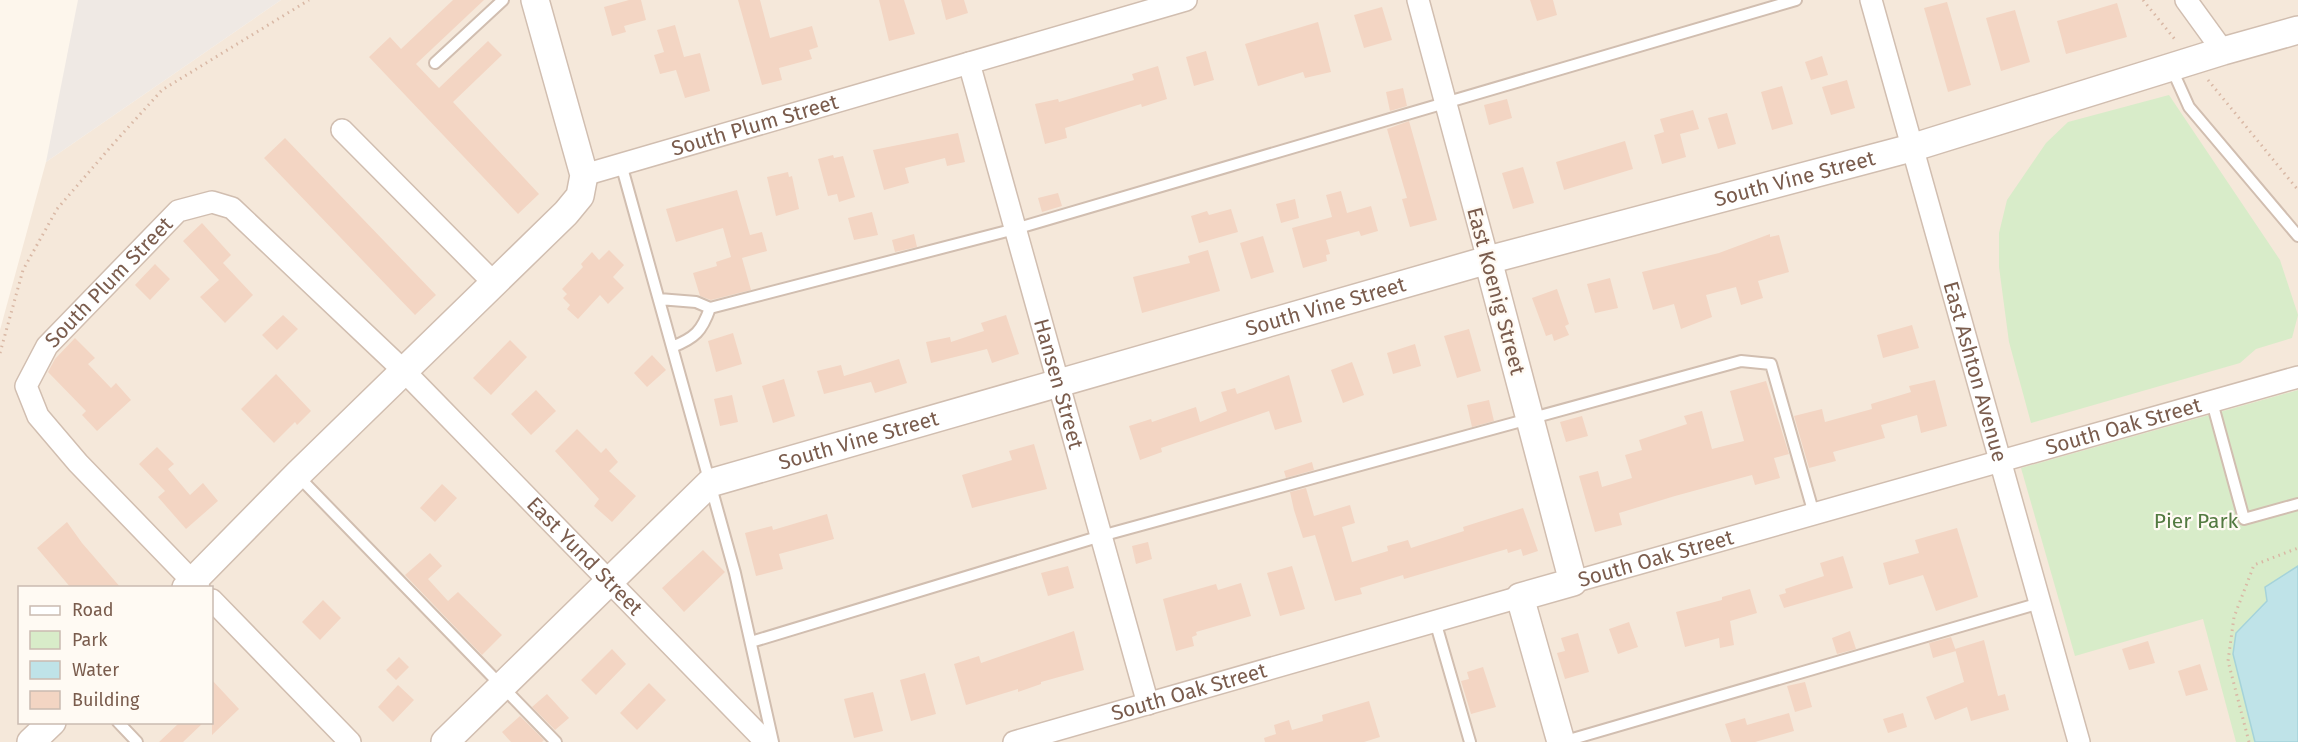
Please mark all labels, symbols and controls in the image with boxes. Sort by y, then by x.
street label: South Plum Street [669,89,842,162]
street label: South Vine Street [1711,145,1878,213]
street label: East Koenig Street [1461,204,1531,378]
street label: South Plum Street [39,211,179,353]
street label: South Vine Street [1243,271,1409,342]
street label: East Ashton Avenue [1937,278,2013,465]
street label: Hansen Street [1028,316,1089,452]
street label: South Oak Street [2043,392,2205,461]
street label: South Vine Street [775,405,942,476]
street label: East Yund Street [521,491,649,621]
park label: Pier Park [2154,508,2239,534]
street label: South Oak Street [1575,524,1737,593]
legend [18,586,213,724]
text: Road [72,599,114,621]
text: Park [72,629,108,651]
street label: South Oak Street [1108,657,1270,726]
text: Water [72,659,119,681]
text: Building [72,689,140,711]

